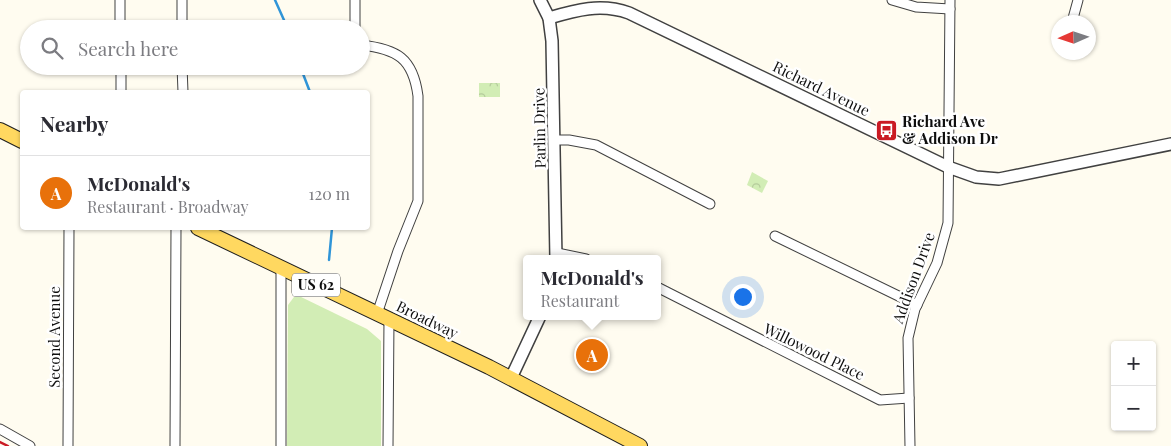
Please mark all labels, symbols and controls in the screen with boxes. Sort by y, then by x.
north arrow [1051,15,1096,60]
search box [20,20,370,75]
icon: search [38,34,66,62]
text: Search here [78,35,178,61]
street label: Richard Avenue [770,56,873,120]
street label: Parlin Drive [528,88,550,168]
text: Nearby [40,109,109,137]
place label: Richard Ave & Addison Dr [902,111,998,148]
bus stop icon: Richard Ave & Addison Dr [874,119,898,143]
text: McDonald's [87,170,190,196]
text: A [51,183,61,204]
text: 120 m [309,183,350,204]
text: Restaurant · Broadway [87,196,249,217]
street label: Addison Drive [887,229,939,327]
popup [523,255,661,320]
text: McDonald's [540,264,644,290]
road number: US 62 [292,274,340,296]
your location [730,284,756,310]
street label: Second Avenue [44,286,64,388]
text: Restaurant [540,290,619,311]
street label: Broadway [393,296,462,343]
street label: Willowood Place [760,318,868,384]
pin: A [576,336,608,374]
map controls [1111,341,1156,431]
button: + [1111,341,1156,386]
button: − [1111,386,1156,431]

